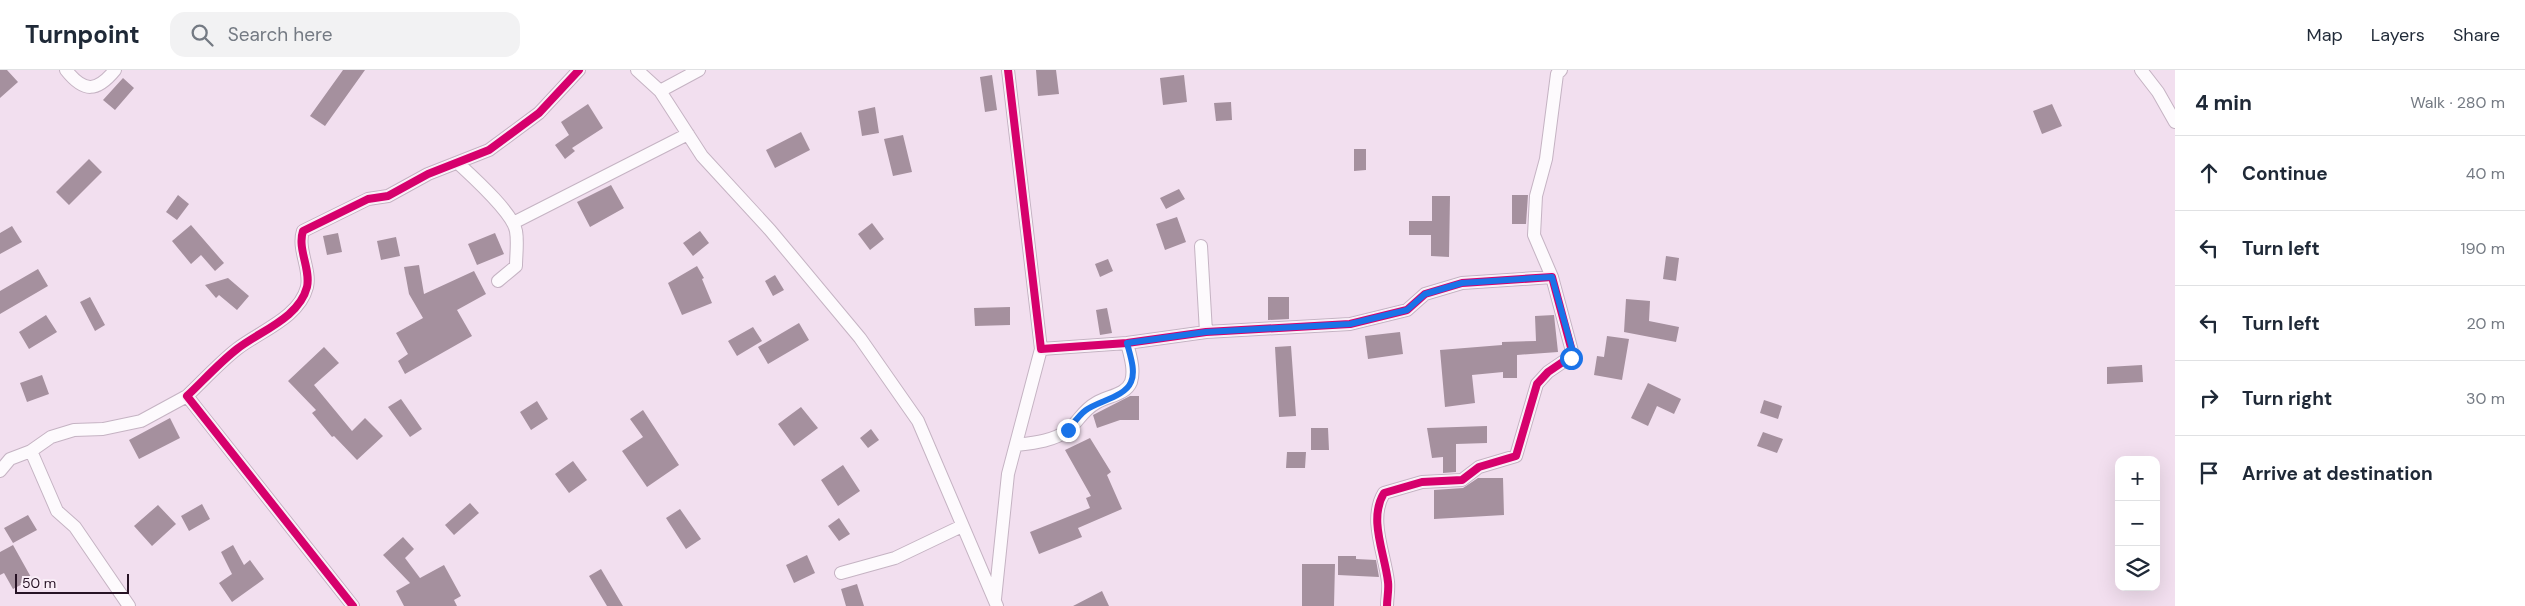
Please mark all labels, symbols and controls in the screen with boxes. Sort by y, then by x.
search box [170,12,520,57]
text: Turnpoint [25,19,140,50]
icon: search [188,21,216,49]
text: Search here [228,22,333,47]
text: Map [2307,23,2343,47]
text: Layers [2371,23,2425,47]
text: Share [2453,23,2500,47]
text: 4 min [2195,89,2252,117]
text: Walk · 280 m [2410,92,2505,113]
icon: ahead [2195,159,2223,187]
text: Continue [2242,161,2328,186]
text: 40 m [2466,163,2505,184]
icon: left [2195,234,2223,262]
text: Turn left [2242,236,2320,261]
text: 190 m [2461,238,2505,259]
icon: left [2195,309,2223,337]
text: Turn left [2242,311,2320,336]
text: 20 m [2466,313,2505,334]
route start [1560,347,1583,370]
icon: right [2195,384,2223,412]
text: Turn right [2242,386,2332,411]
text: 30 m [2466,388,2505,409]
route end [1057,419,1080,442]
map controls [2115,456,2160,591]
button: + [2115,456,2160,501]
icon: arrive [2195,459,2223,487]
text: Arrive at destination [2242,461,2433,486]
button: − [2115,501,2160,546]
button: layers [2115,546,2160,591]
scale bar [15,571,129,594]
text: 50 m [22,574,56,592]

